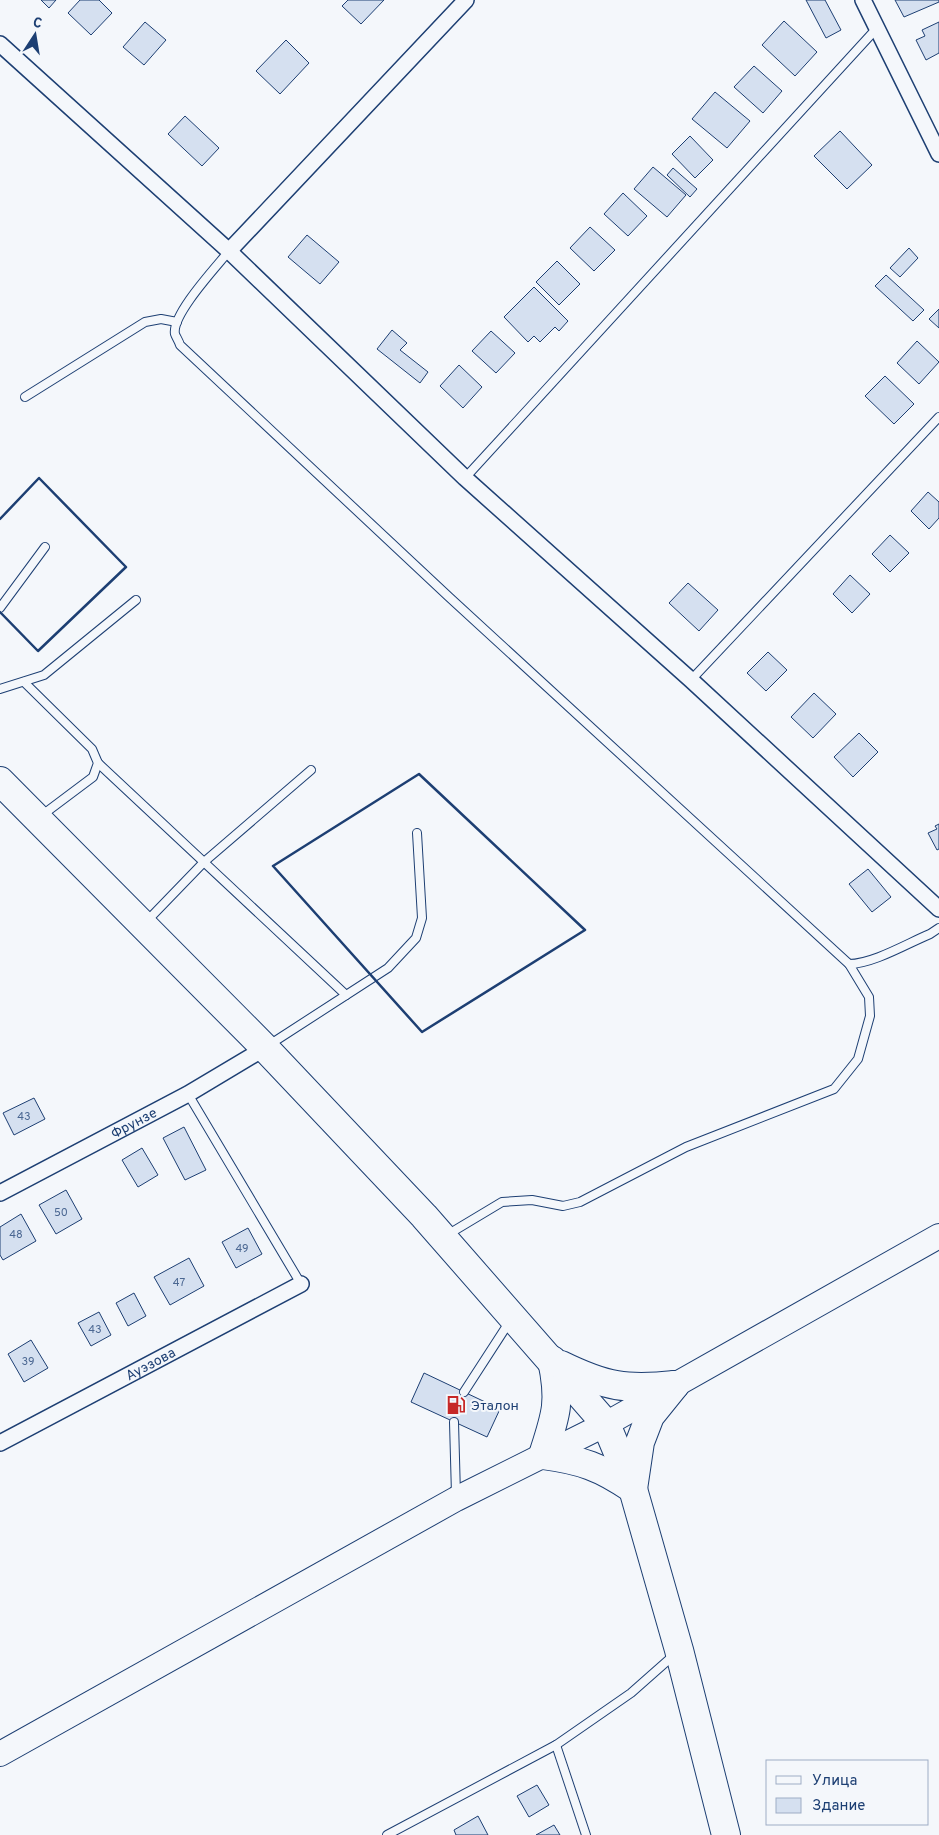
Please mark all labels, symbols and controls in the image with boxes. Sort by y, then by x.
north arrow [10,10,60,60]
text: С [31,15,44,33]
street label: Фрунзе [108,1105,160,1143]
house number: 43 [17,1110,31,1124]
house number: 50 [54,1206,68,1220]
house number: 48 [9,1228,23,1242]
house number: 49 [235,1242,249,1256]
house number: 47 [173,1276,185,1290]
house number: 43 [88,1323,102,1337]
street label: Ауэзова [123,1345,179,1385]
house number: 39 [22,1355,34,1369]
fuel station icon: Эталон [445,1394,467,1416]
place label: Эталон [471,1398,519,1415]
legend [766,1760,929,1825]
text: Улица [812,1772,857,1791]
text: Здание [812,1797,865,1816]

